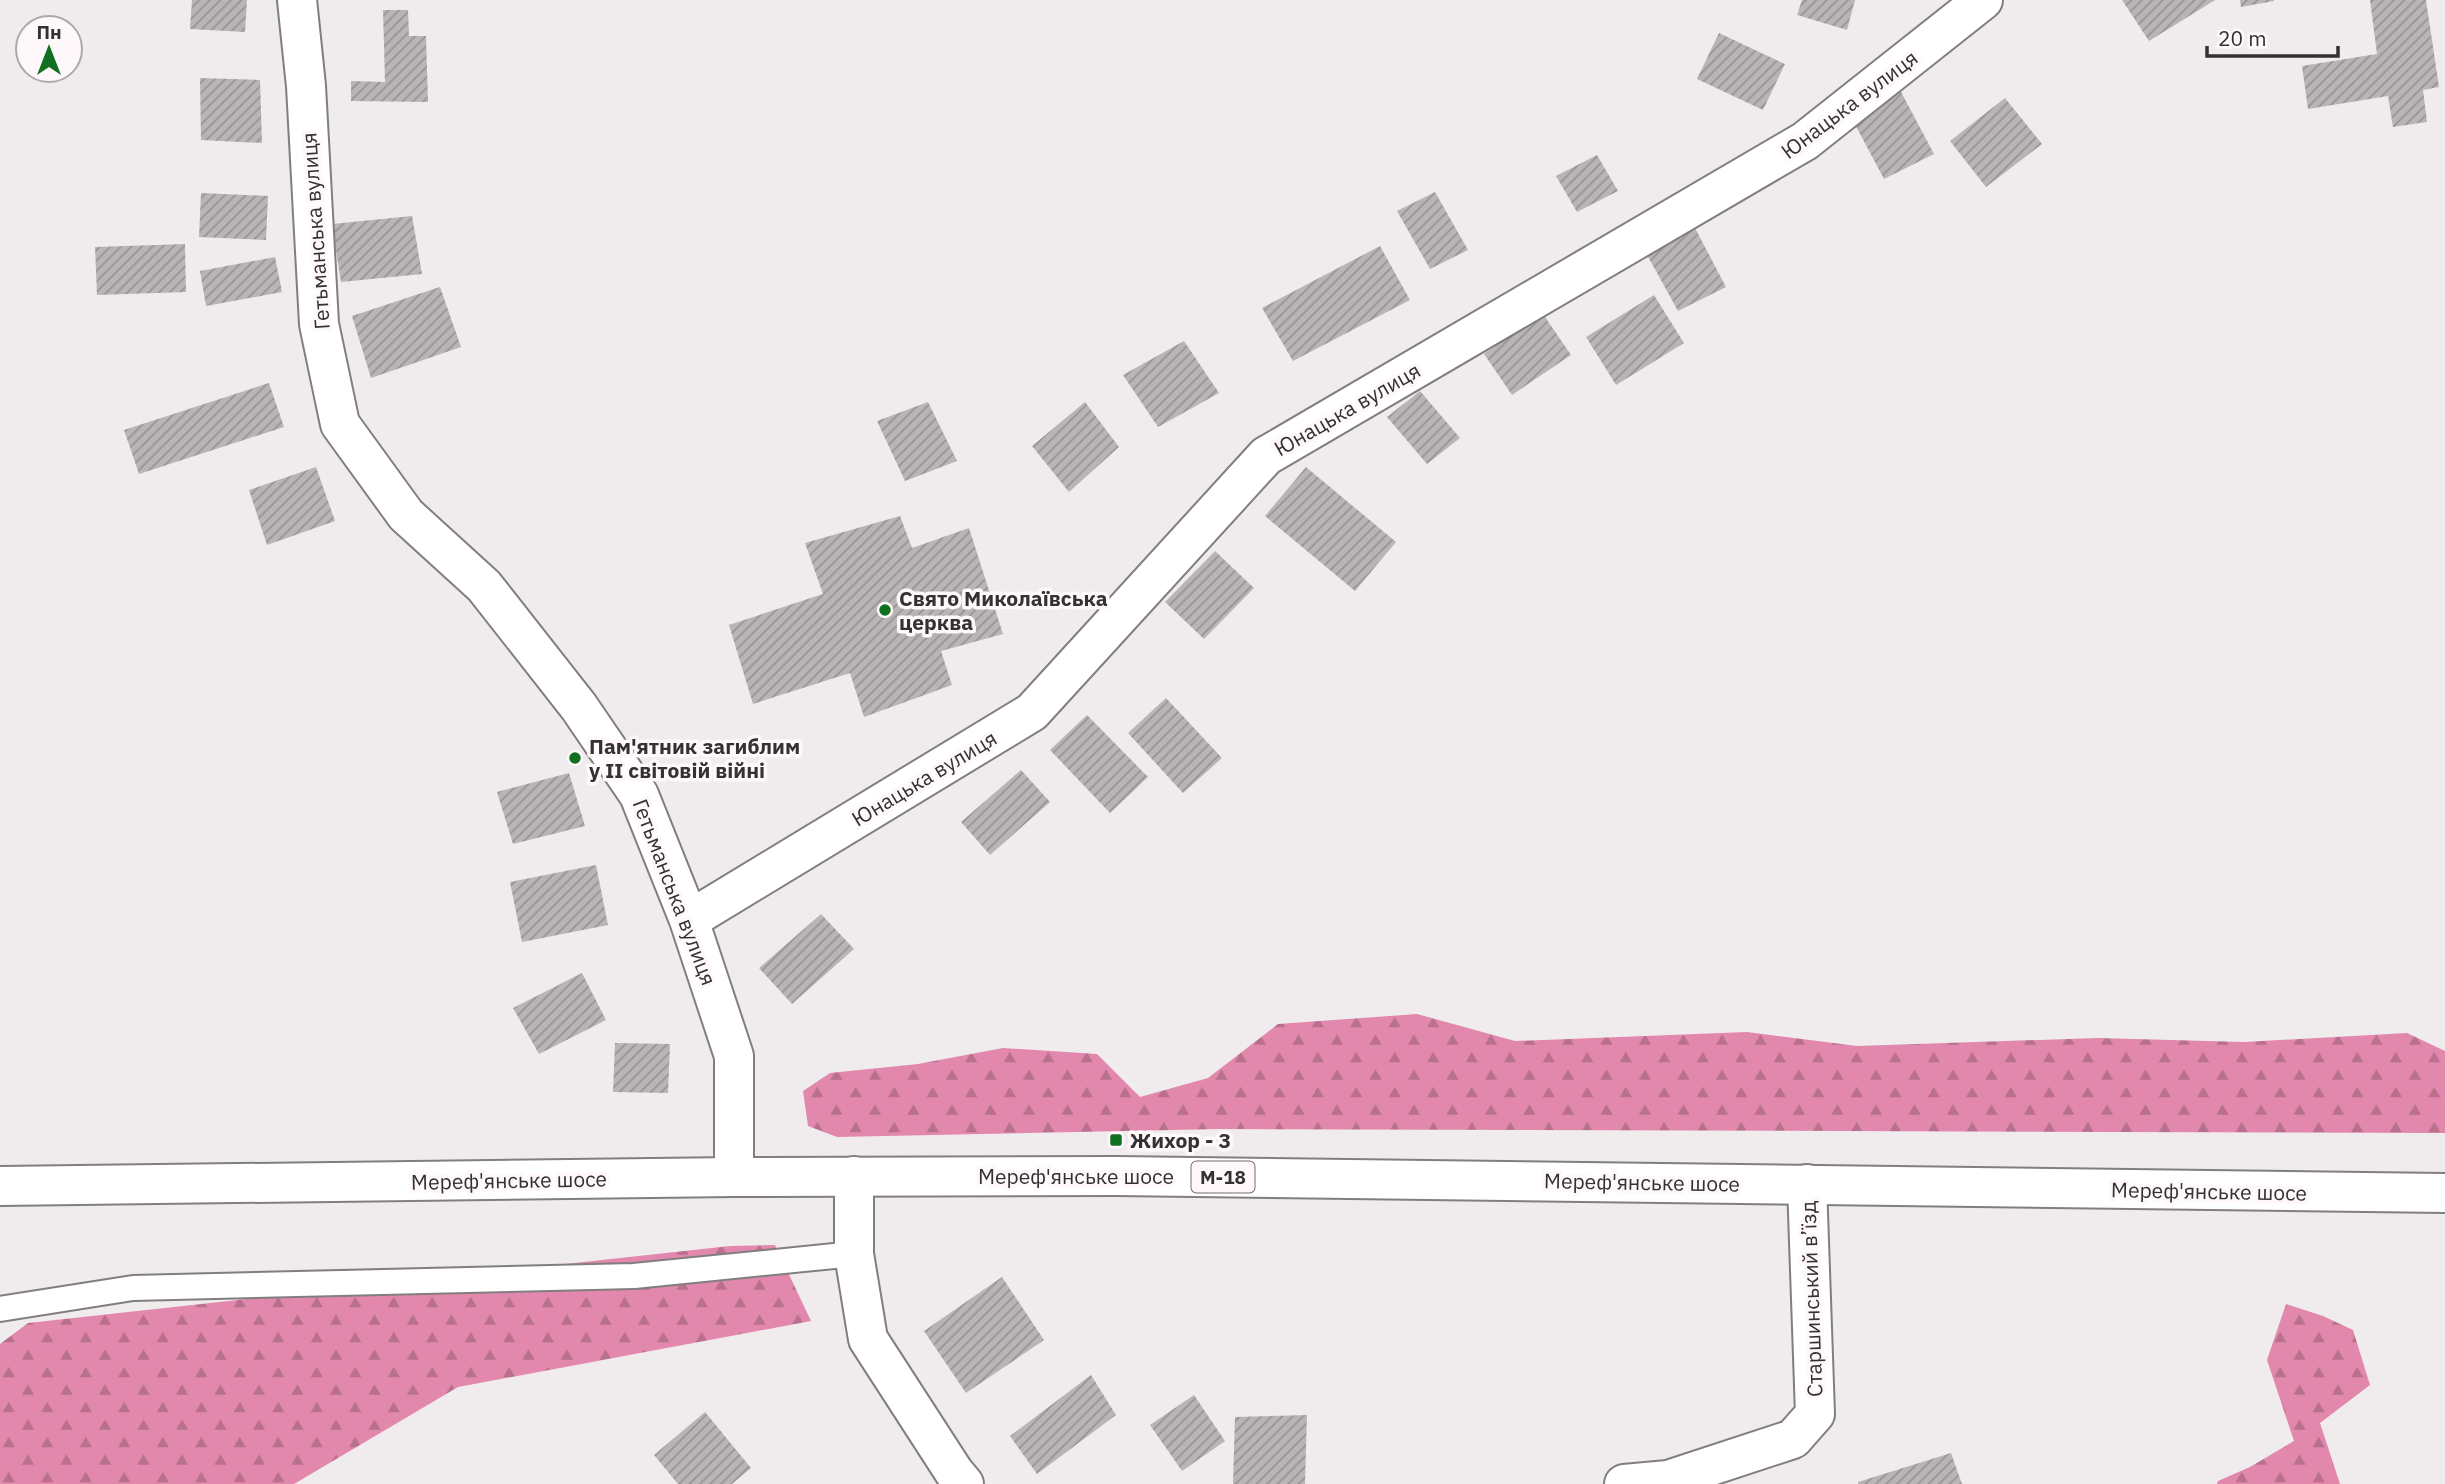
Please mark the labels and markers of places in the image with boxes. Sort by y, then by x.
place label: Свято Миколаївська церква [899,584,1108,636]
marker: Свято Миколаївська церква [877,602,893,618]
place label: Пам'ятник загиблим у II світовій війні [589,732,800,784]
marker: Пам'ятник загиблим у II світовій війні [567,750,583,766]
place label: Жихор - 3 [1130,1126,1231,1154]
marker: Жихор - 3 [1108,1132,1124,1148]

